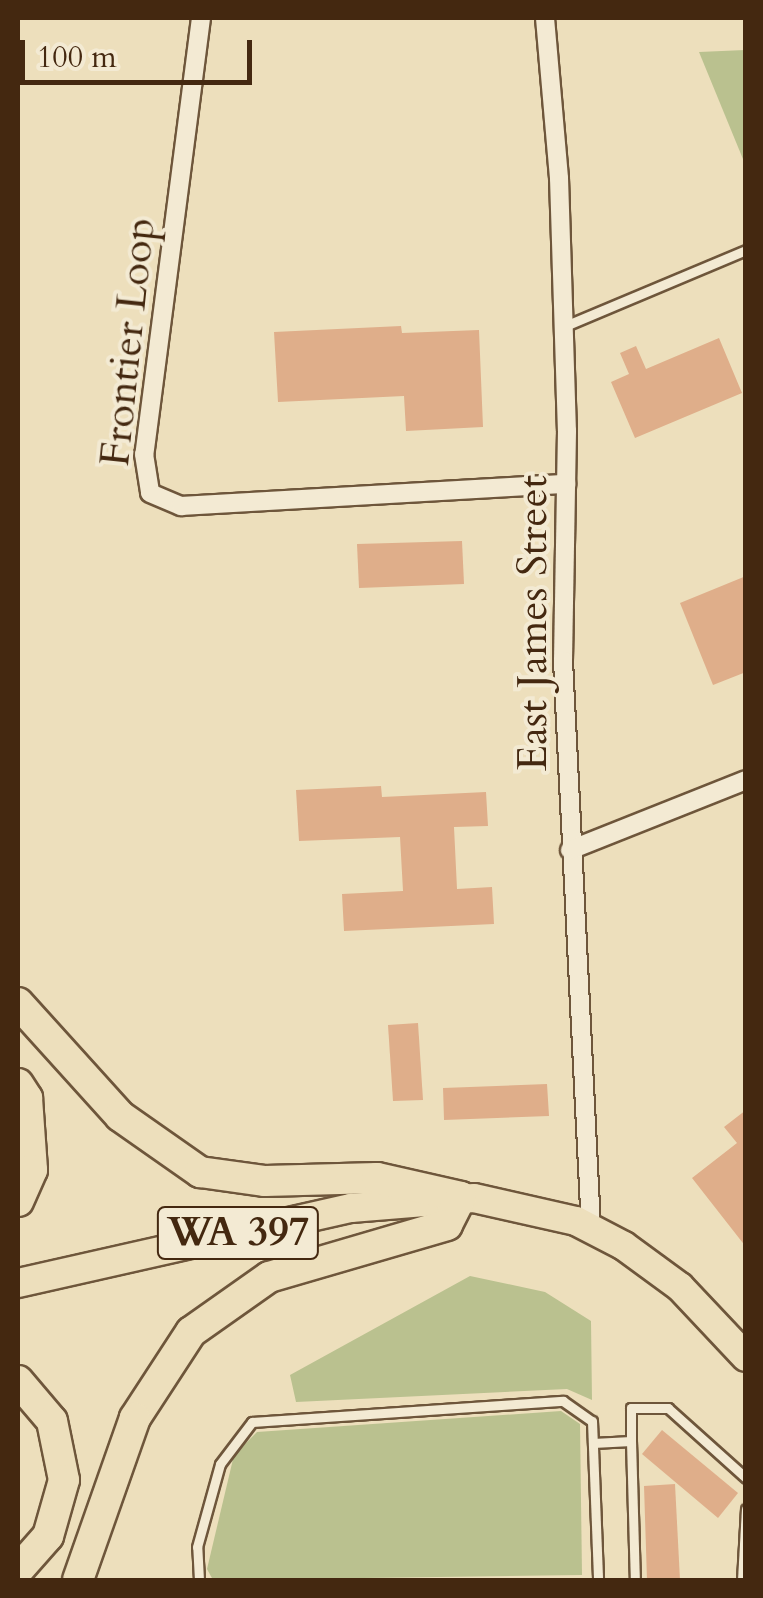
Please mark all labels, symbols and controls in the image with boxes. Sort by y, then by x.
scale bar [25,20,258,82]
text: 100 m [37,37,117,78]
street label: Frontier Loop [90,215,166,469]
street label: East James Street [508,475,558,771]
road number: WA 397 [156,1198,320,1268]

